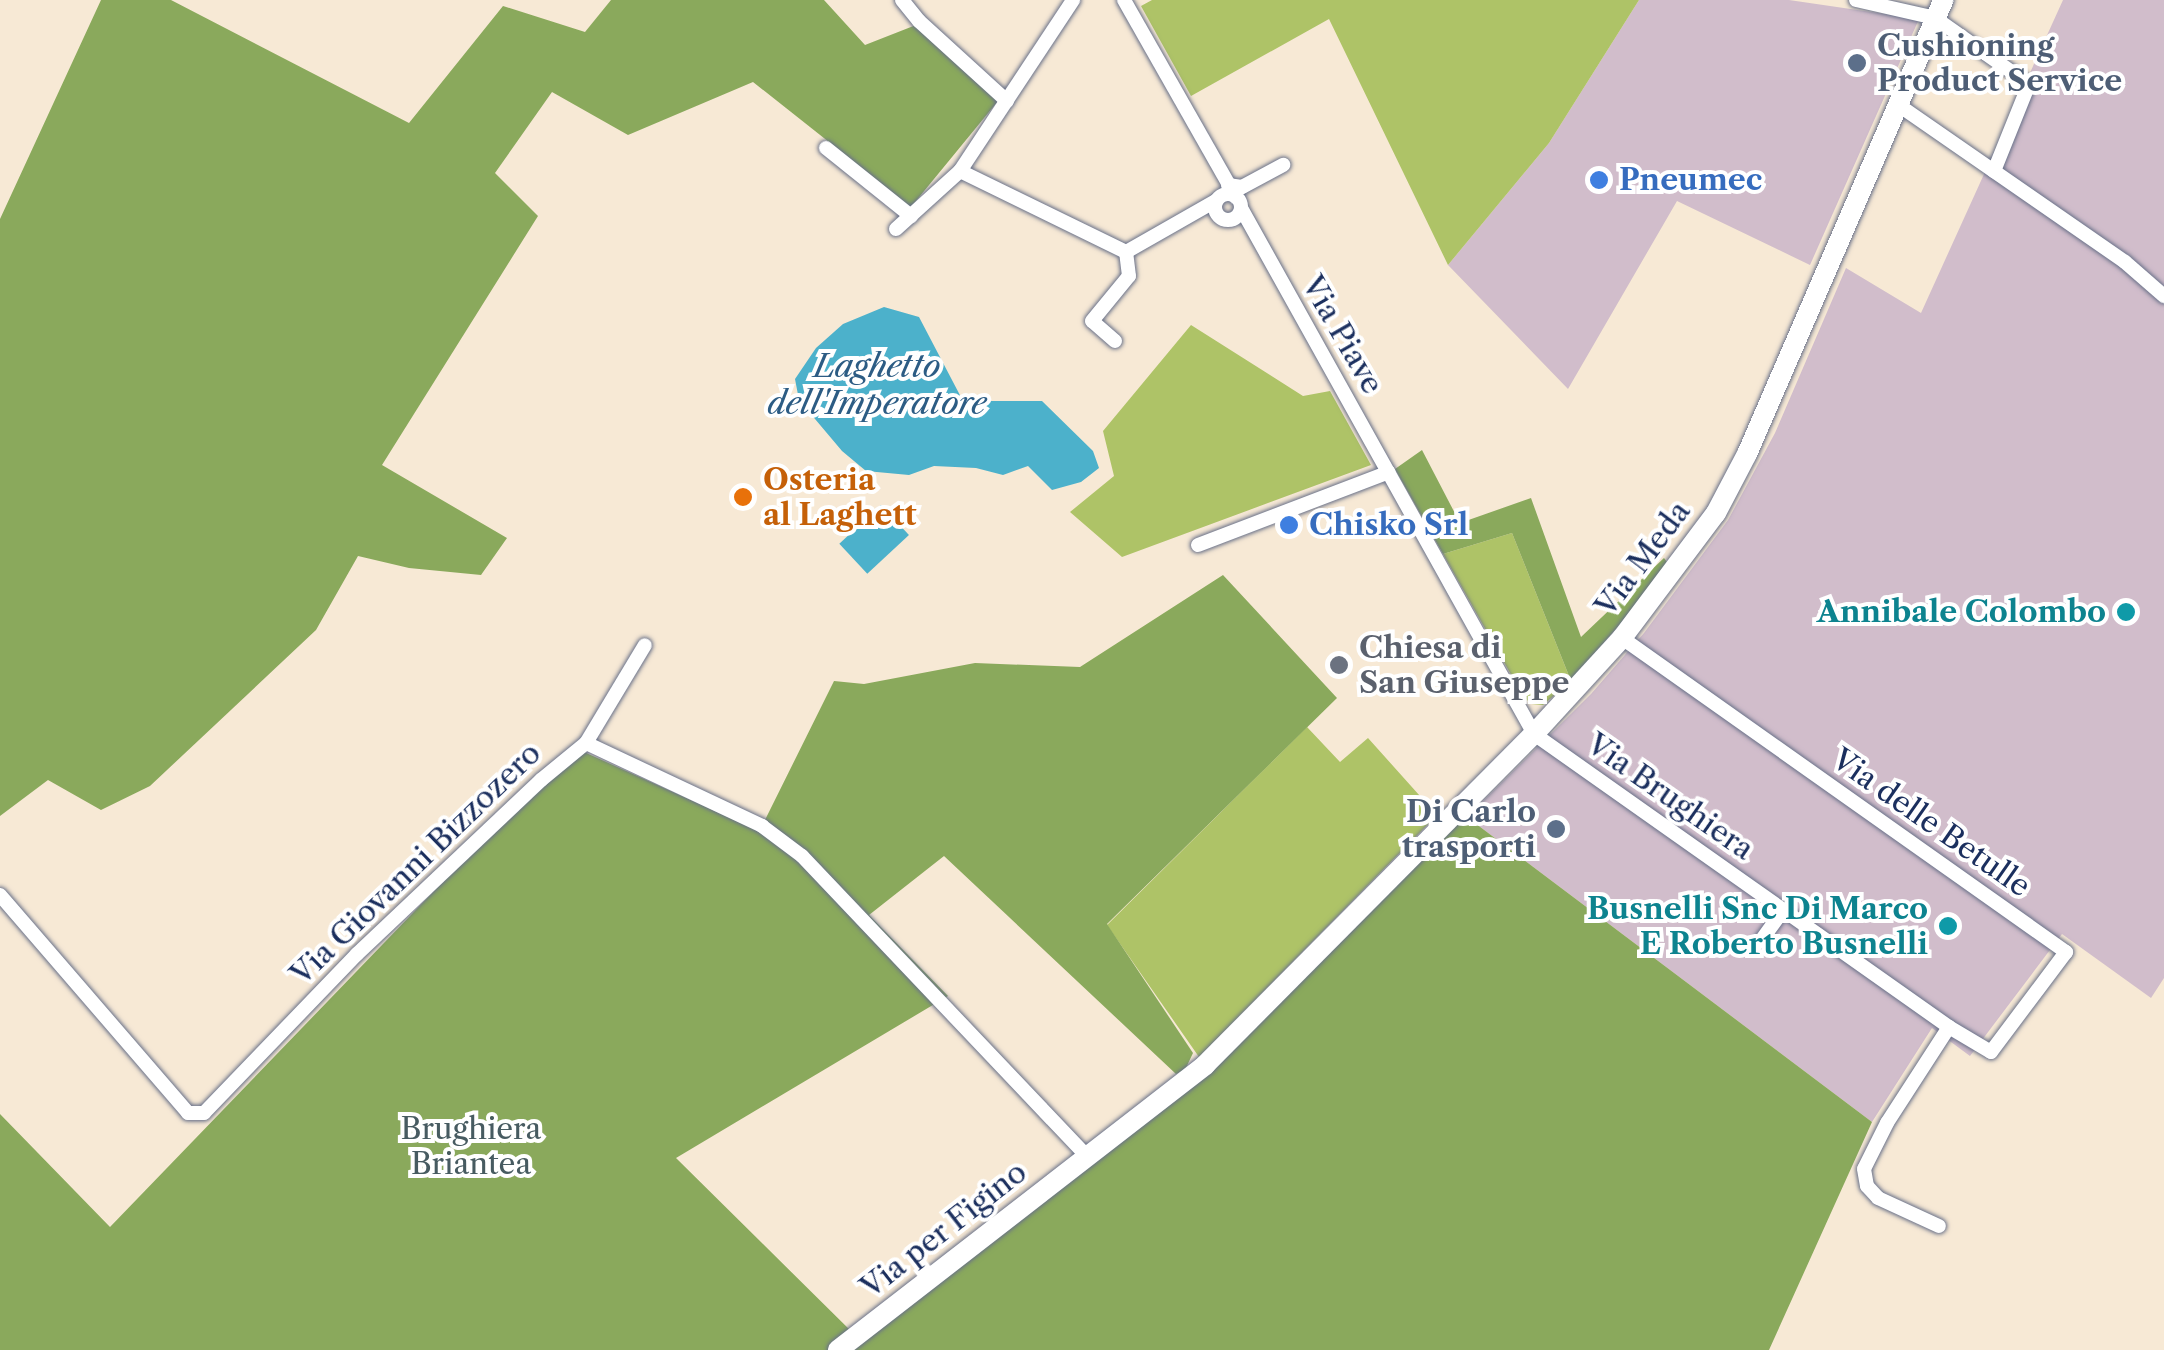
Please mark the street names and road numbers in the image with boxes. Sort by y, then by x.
street label: Via Piave [1294,269,1390,401]
street label: Via Meda [1588,494,1698,624]
street label: Via Brughiera [1580,726,1760,868]
street label: Via Giovanni Bizzozero [284,735,548,993]
street label: Via delle Betulle [1825,741,2037,905]
street label: Via per Figino [854,1154,1034,1306]

